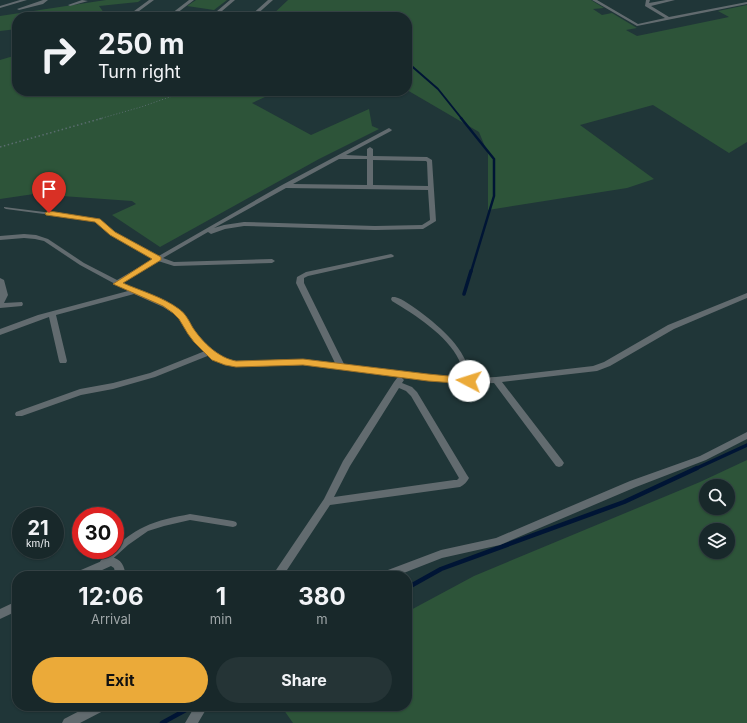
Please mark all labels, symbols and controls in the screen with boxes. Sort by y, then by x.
text: 250 m [98,27,185,61]
icon: right [32,28,84,80]
text: Turn right [98,61,181,82]
pin [32,172,66,213]
icon: arrive [38,178,60,200]
position arrow [448,360,490,402]
map controls [699,479,735,559]
button: search [699,479,735,515]
speed limit sign: 30 [72,507,124,559]
text: 21 [27,516,49,540]
button: layers [699,523,735,559]
text: km/h [26,537,50,549]
text: 12:06 [78,582,144,611]
text: 1 [216,582,226,611]
text: 380 [298,582,346,611]
text: Arrival [91,611,131,627]
text: min [210,611,232,627]
text: m [316,611,328,627]
button: Exit [32,657,208,703]
button: Share [216,657,392,703]

